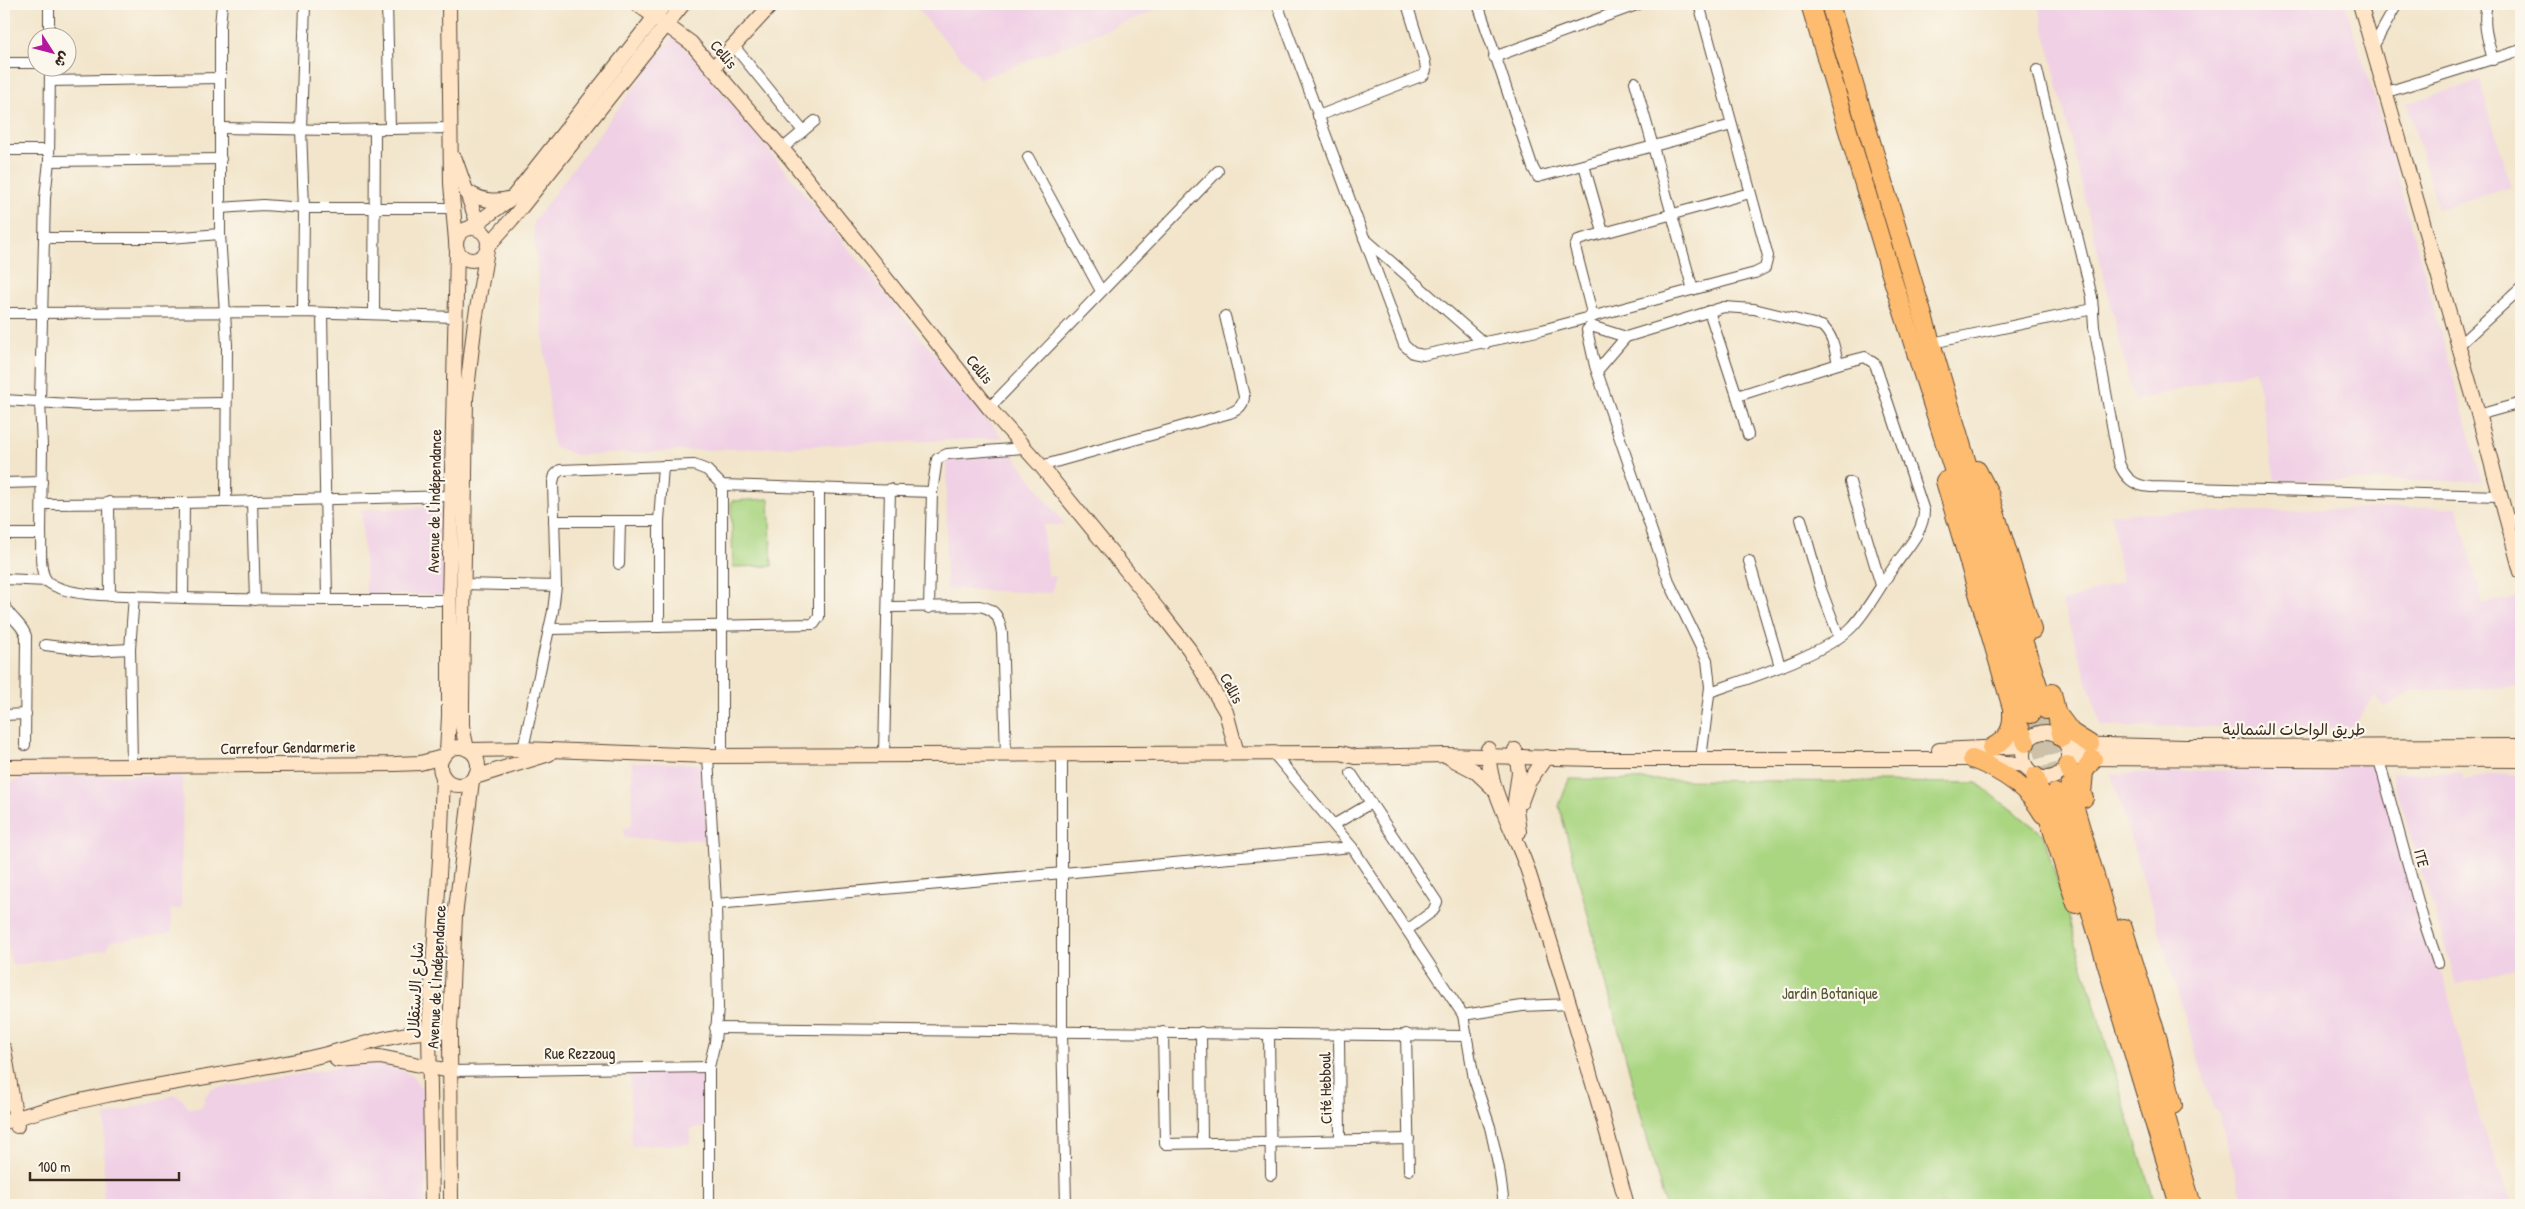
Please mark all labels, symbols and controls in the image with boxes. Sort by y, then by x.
north arrow [28,28,78,78]
street label: Cellis [705,35,743,73]
text: ش [51,48,75,72]
street label: Cellis [961,350,999,388]
street label: Avenue de l'Indépendance [422,428,446,573]
street label: Cellis [1215,669,1249,707]
street label: طريق الواحات الشمالية [2222,718,2366,740]
street label: Carrefour Gendarmerie [220,735,357,759]
street label: ITE [2409,846,2435,870]
street label: Avenue de l'Indépendance [421,904,451,1049]
street label: شارع الاستقلال [401,941,430,1039]
park label: Jardin Botanique [1782,982,1879,1004]
street label: Rue Rezzoug [544,1042,616,1064]
street label: Cité Hebboul [1313,1051,1337,1124]
scale bar [30,1149,179,1181]
text: 100 m [38,1156,71,1177]

